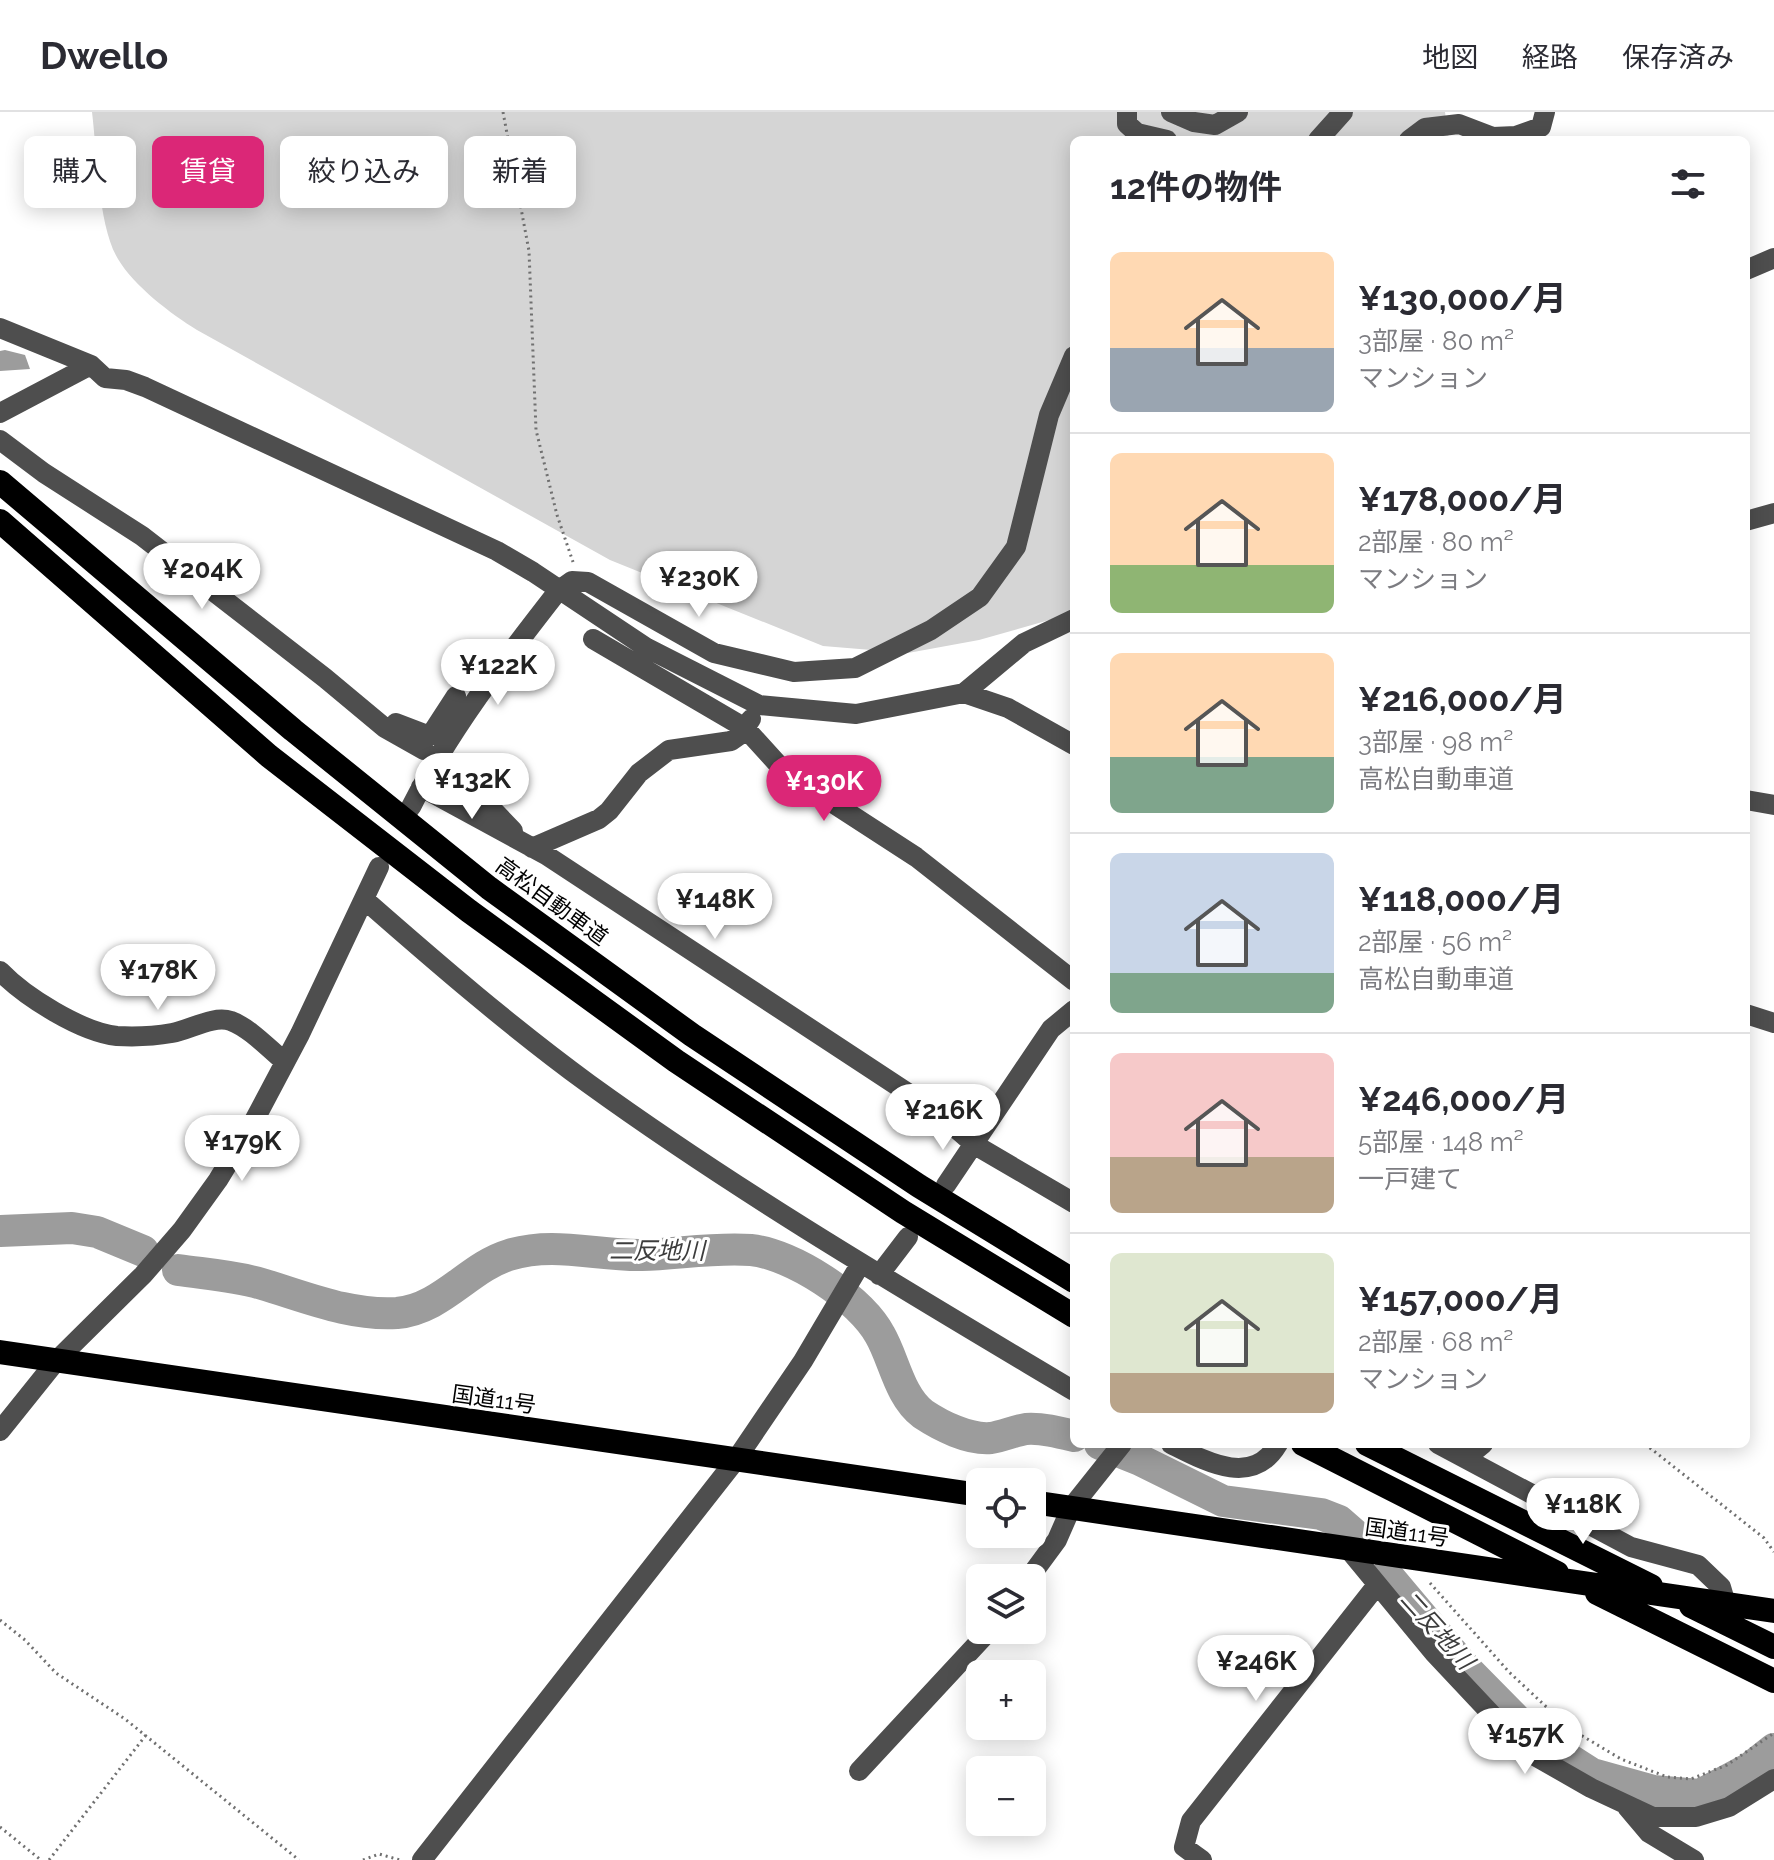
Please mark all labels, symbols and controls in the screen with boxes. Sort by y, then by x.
text: Dwello [40,33,168,78]
text: 地図 [1422,41,1478,74]
text: 経路 [1522,41,1578,74]
text: 保存済み [1622,41,1734,74]
chip: 購入 [24,136,136,208]
chip: 賃貸 [152,136,264,208]
chip: 絞り込み [280,136,448,208]
chip: 新着 [464,136,576,208]
icon: filters [1666,162,1710,206]
text: 12件の物件 [1110,167,1282,207]
text: ¥130,000/月 [1358,278,1567,318]
icon: home [1174,284,1270,380]
text: 3部屋 · 80 m² [1358,326,1514,356]
text: マンション [1358,363,1488,393]
text: ¥178,000/月 [1358,479,1567,519]
icon: home [1174,485,1270,581]
text: 2部屋 · 80 m² [1358,527,1514,557]
pin: ¥204K [146,543,258,611]
pin: ¥230K [643,551,755,619]
text: ¥204K [161,554,243,584]
text: ¥230K [658,562,740,592]
text: マンション [1358,564,1488,594]
pin: ¥122K [442,639,554,707]
text: ¥122K [459,650,537,680]
text: ¥216,000/月 [1358,679,1567,719]
icon: home [1174,685,1270,781]
text: 3部屋 · 98 m² [1358,727,1513,757]
pin: ¥132K [416,753,528,821]
pin: ¥130K [768,755,880,823]
text: ¥132K [433,764,511,794]
text: 高松自動車道 [1358,764,1514,794]
text: ¥130K [784,766,864,796]
street label: 高松自動車道 [491,852,613,950]
pin: ¥148K [659,873,771,941]
text: ¥118,000/月 [1358,879,1564,919]
text: ¥148K [675,884,755,914]
icon: home [1174,885,1270,981]
text: 2部屋 · 56 m² [1358,927,1512,957]
pin: ¥178K [102,944,214,1012]
text: ¥178K [118,955,198,985]
text: 高松自動車道 [1358,964,1514,994]
text: ¥246,000/月 [1358,1079,1569,1119]
pin: ¥216K [887,1084,999,1152]
icon: home [1174,1085,1270,1181]
text: ¥216K [903,1095,983,1125]
pin: ¥179K [186,1115,298,1183]
text: ¥179K [203,1126,281,1156]
text: 5部屋 · 148 m² [1358,1127,1524,1157]
text: 一戸建て [1358,1164,1462,1194]
water label: 二反地川 [609,1236,708,1265]
text: ¥157,000/月 [1358,1279,1563,1319]
icon: home [1174,1285,1270,1381]
text: 2部屋 · 68 m² [1358,1327,1513,1357]
text: マンション [1358,1364,1488,1394]
street label: 国道11号 [450,1380,538,1418]
map controls [966,1468,1046,1836]
button: locate [966,1468,1046,1548]
pin: ¥118K [1527,1478,1639,1546]
text: ¥118K [1544,1489,1622,1519]
street label: 国道11号 [1363,1513,1451,1551]
button: layers [966,1564,1046,1644]
water label: 二反地川 [1394,1584,1482,1677]
pin: ¥246K [1200,1635,1312,1703]
text: ¥246K [1215,1646,1297,1676]
button: + [966,1660,1046,1740]
pin: ¥157K [1469,1708,1581,1776]
text: ¥157K [1486,1719,1564,1749]
button: − [966,1756,1046,1836]

